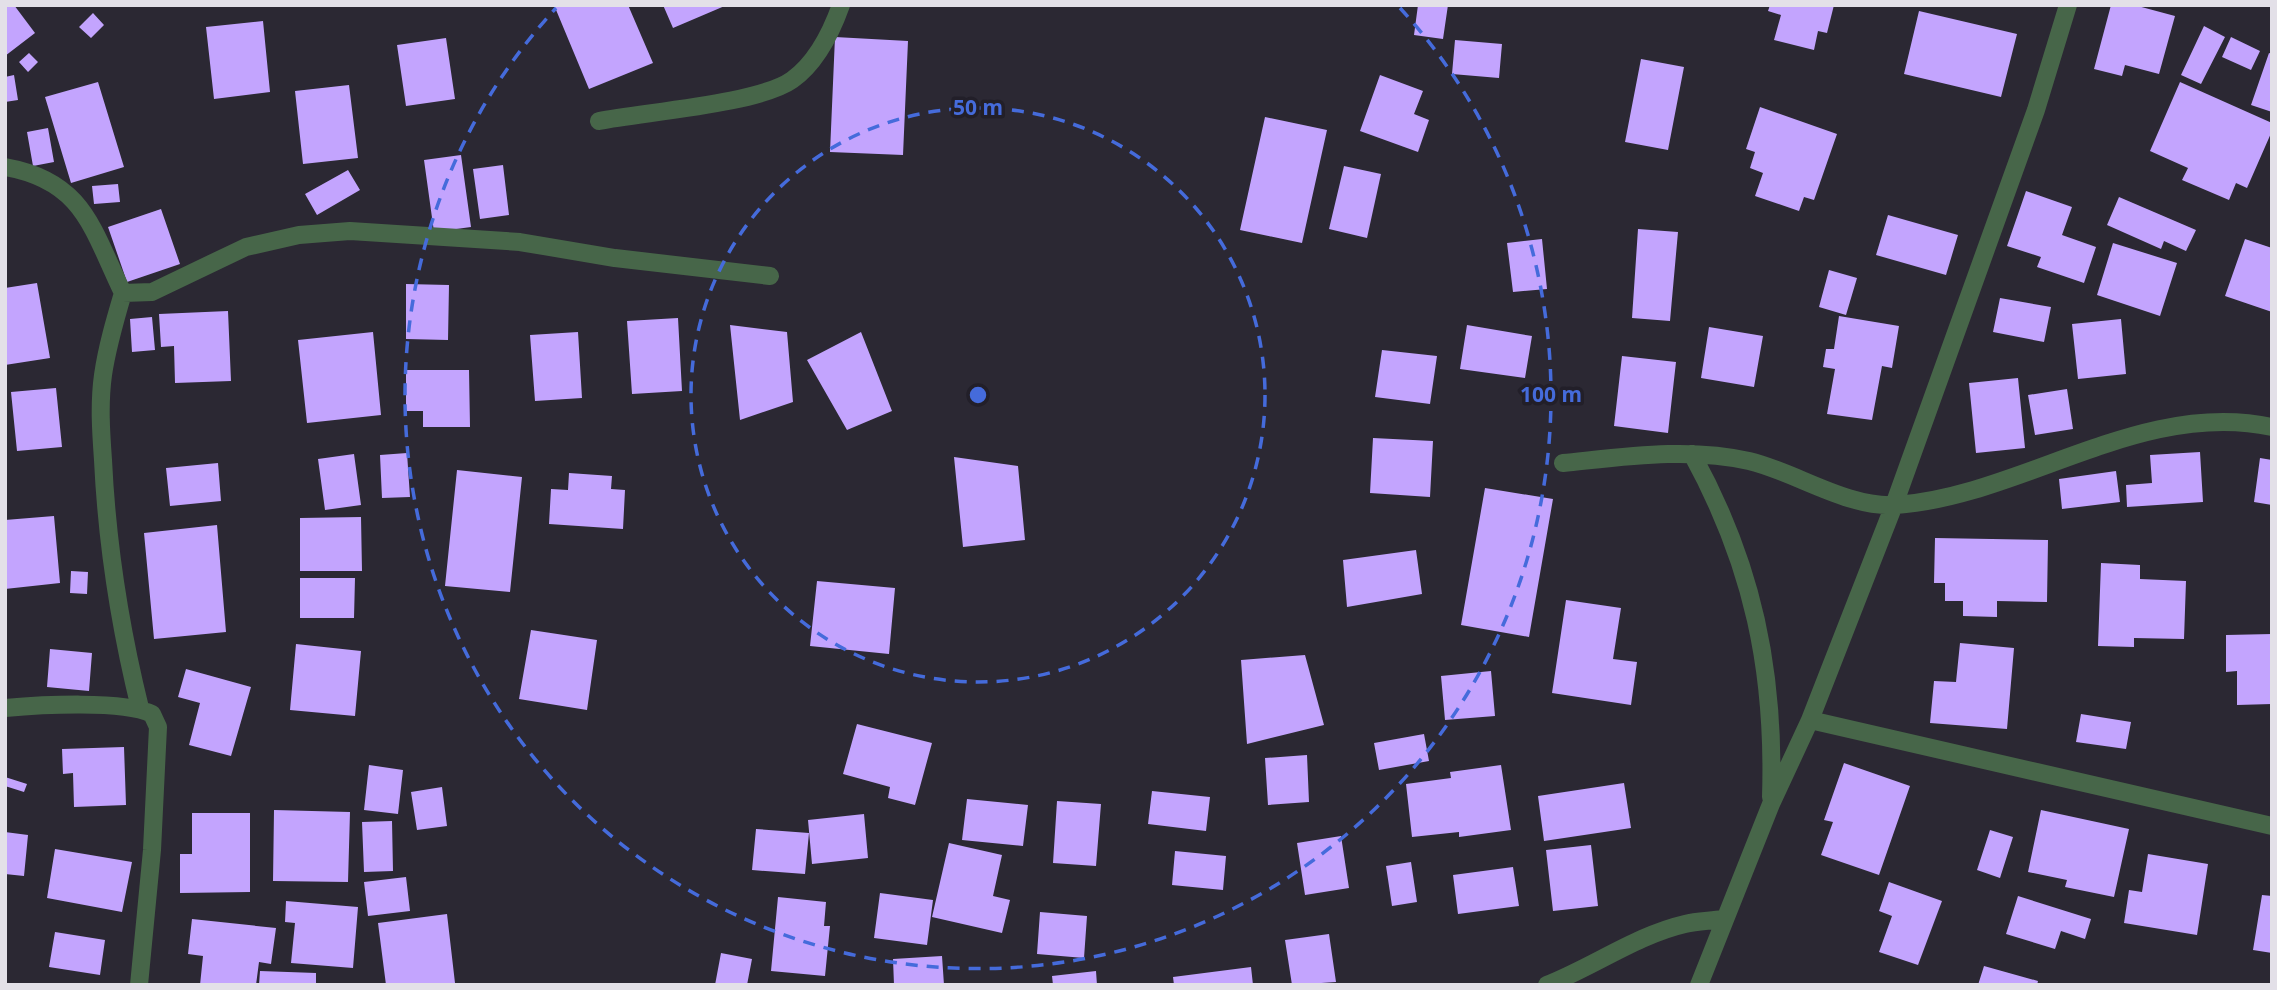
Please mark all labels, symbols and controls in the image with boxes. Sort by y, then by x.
text: 50 m [953,93,1003,121]
text: 100 m [1520,380,1582,408]
centre of rings [966,383,990,407]

